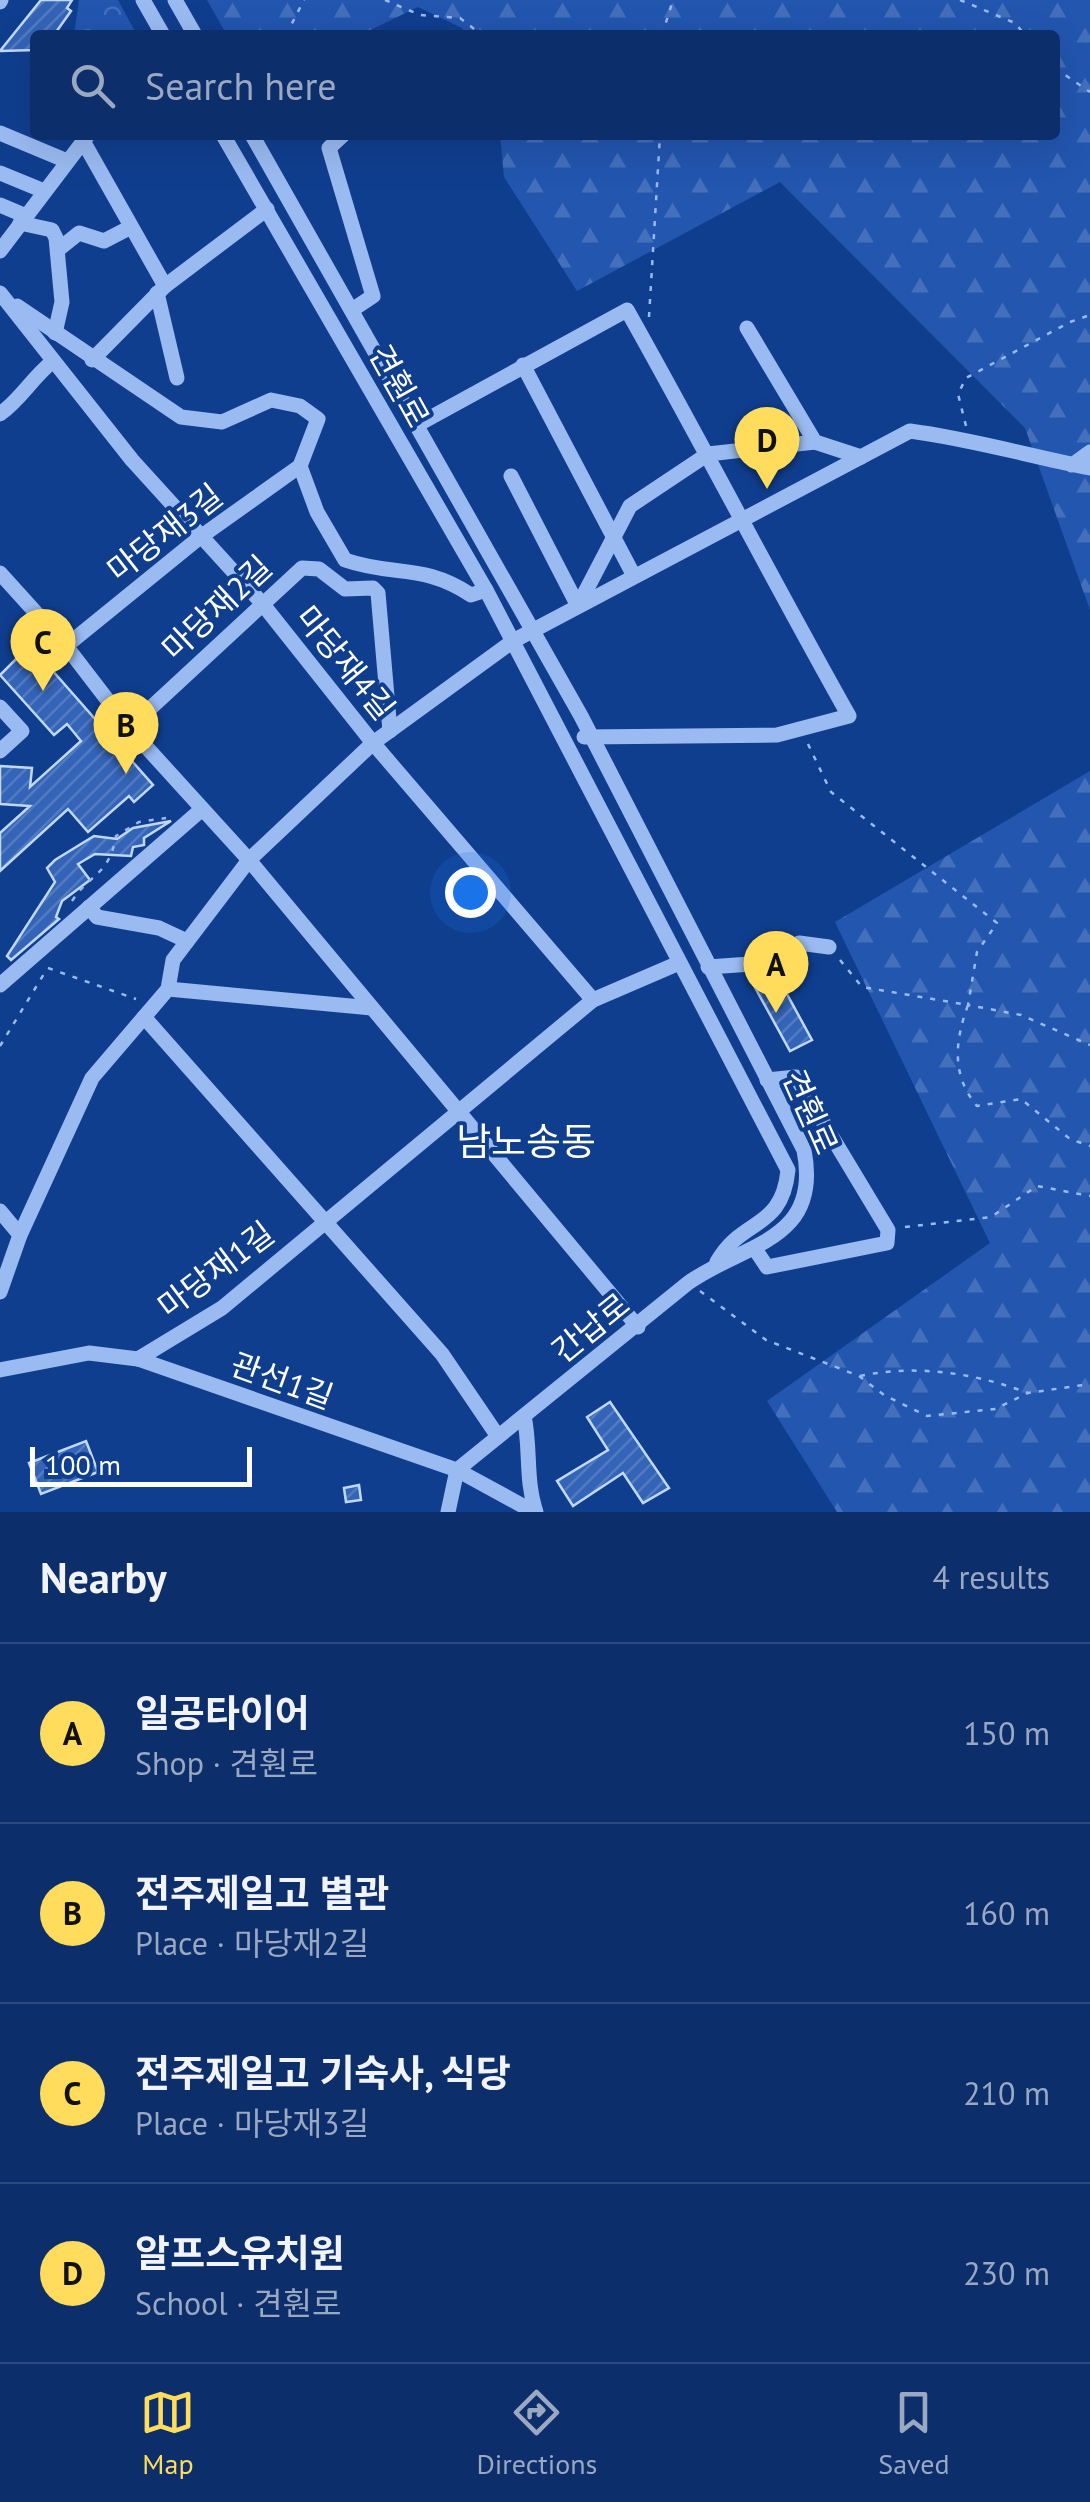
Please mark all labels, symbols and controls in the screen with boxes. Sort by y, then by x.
search box [30,30,1060,140]
icon: search [65,58,120,113]
text: Search here [145,61,337,110]
street label: 견훤로 [360,337,440,434]
pin: D [734,406,800,489]
street label: 마당재3길 [98,474,231,590]
street label: 마당재2길 [153,546,280,669]
street label: 마당재4길 [287,597,405,728]
pin: C [10,608,76,691]
pin: B [94,692,158,774]
your location [445,867,496,918]
pin: A [744,930,808,1013]
street label: 견훤로 [774,1063,848,1160]
district label: 남노송동 [456,1116,596,1165]
street label: 마당재1길 [149,1212,282,1327]
street label: 간납로 [543,1283,638,1371]
street label: 관선1길 [225,1342,339,1418]
scale bar [30,1442,252,1486]
text: 100 m [45,1446,121,1483]
text: Nearby [40,1550,167,1605]
text: 4 results [932,1556,1050,1598]
text: 일공타이어 [135,1688,310,1737]
text: A [63,1712,82,1754]
text: 150 m [963,1712,1050,1754]
text: Shop · 견훤로 [135,1742,318,1784]
text: 전주제일고 별관 [135,1868,389,1917]
text: B [63,1892,82,1934]
text: 160 m [963,1892,1050,1934]
text: Place · 마당재2길 [135,1922,369,1964]
text: 전주제일고 기숙사, 식당 [135,2048,511,2097]
text: C [64,2072,81,2114]
text: 210 m [963,2072,1050,2114]
text: Place · 마당재3길 [135,2102,369,2144]
text: 알프스유치원 [135,2228,345,2277]
text: D [62,2252,83,2294]
text: 230 m [963,2252,1050,2294]
text: School · 견훤로 [135,2282,342,2324]
tab: Map [140,2385,195,2482]
tab: Directions [476,2385,597,2482]
tab: Saved [878,2385,950,2482]

